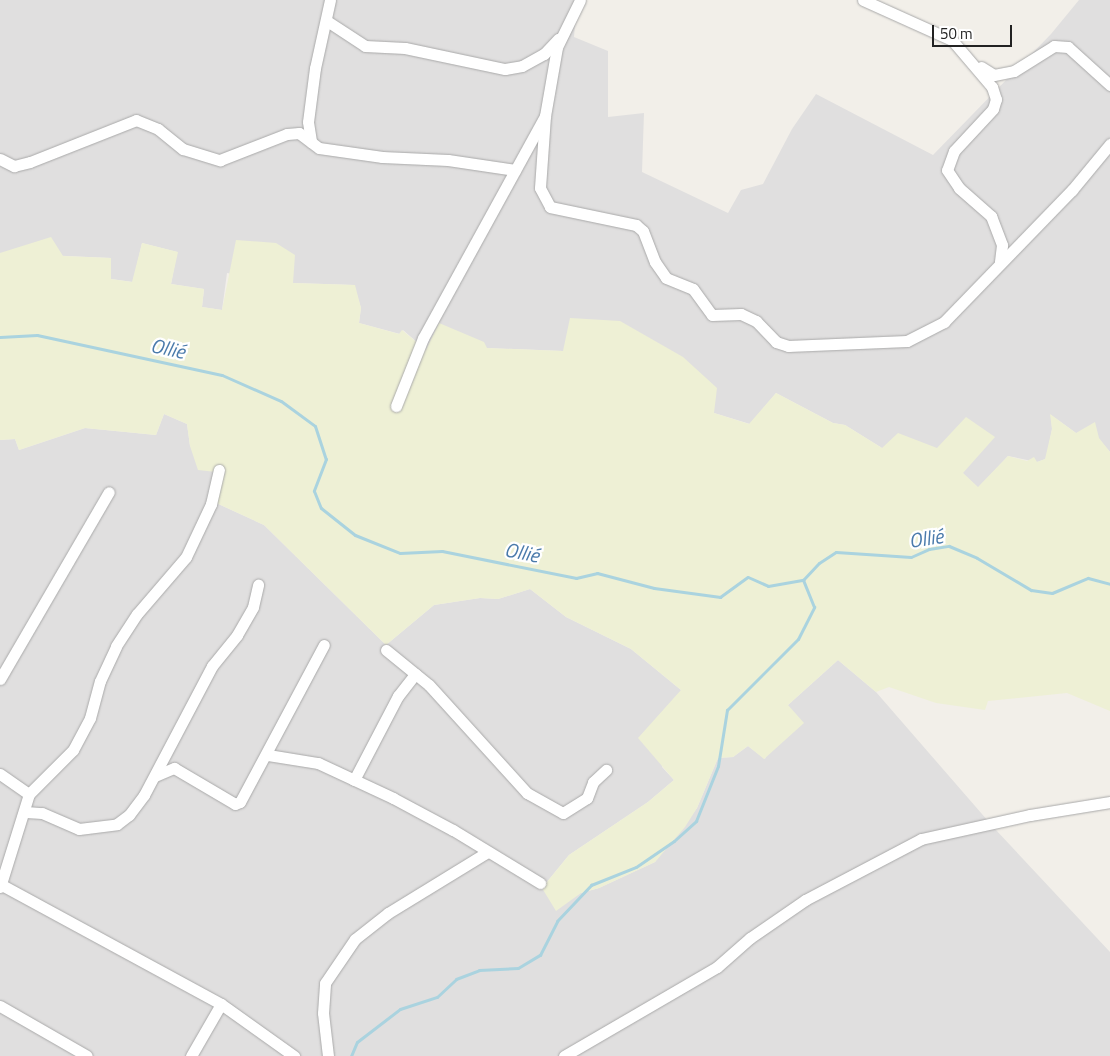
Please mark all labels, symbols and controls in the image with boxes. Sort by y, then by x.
scale bar [935,15,1015,47]
text: 50 m [940,22,973,45]
water label: Ollié [149,333,187,363]
water label: Ollié [907,523,945,553]
water label: Ollié [503,537,541,567]

